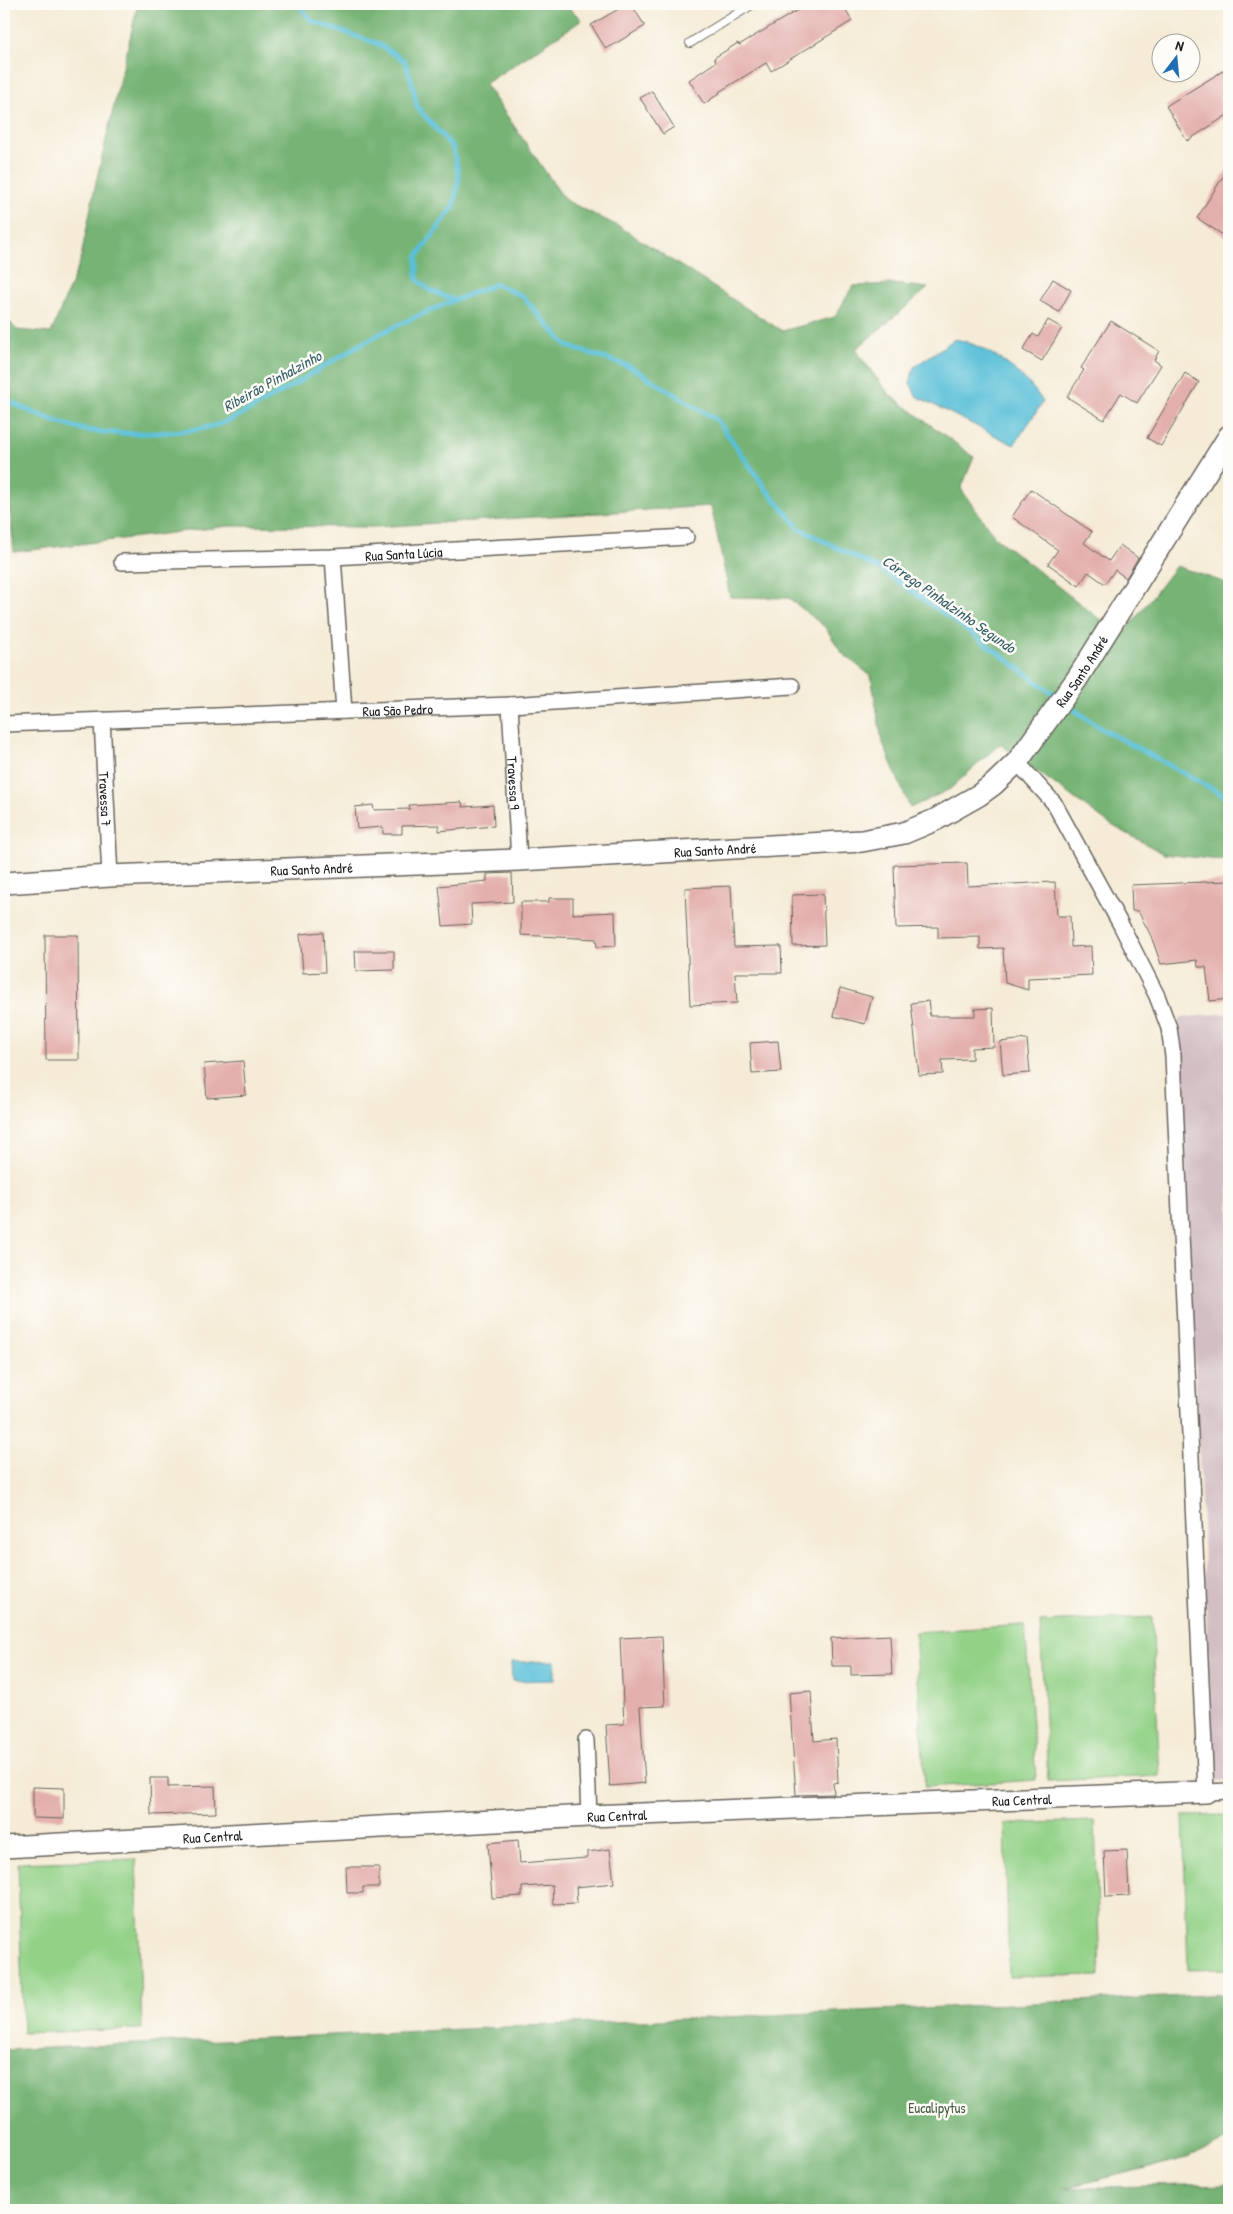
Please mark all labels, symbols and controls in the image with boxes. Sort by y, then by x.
north arrow [1150,32,1200,82]
text: N [1174,35,1186,55]
water label: Ribeirão Pinhalzinho [219,345,326,417]
street label: Rua Santa Lúcia [365,541,444,565]
water label: Córrego Pinhalzinho Segundo [878,550,1021,658]
street label: Rua Santo André [1051,631,1112,711]
street label: Rua São Pedro [362,698,434,720]
street label: Travessa 9 [503,756,526,810]
street label: Travessa 7 [95,771,117,827]
street label: Rua Santo André [674,837,757,861]
street label: Rua Santo André [270,857,354,879]
street label: Rua Central [992,1788,1052,1810]
street label: Rua Central [587,1804,648,1826]
street label: Rua Central [182,1825,243,1847]
park label: Eucalipytus [908,2098,966,2118]

